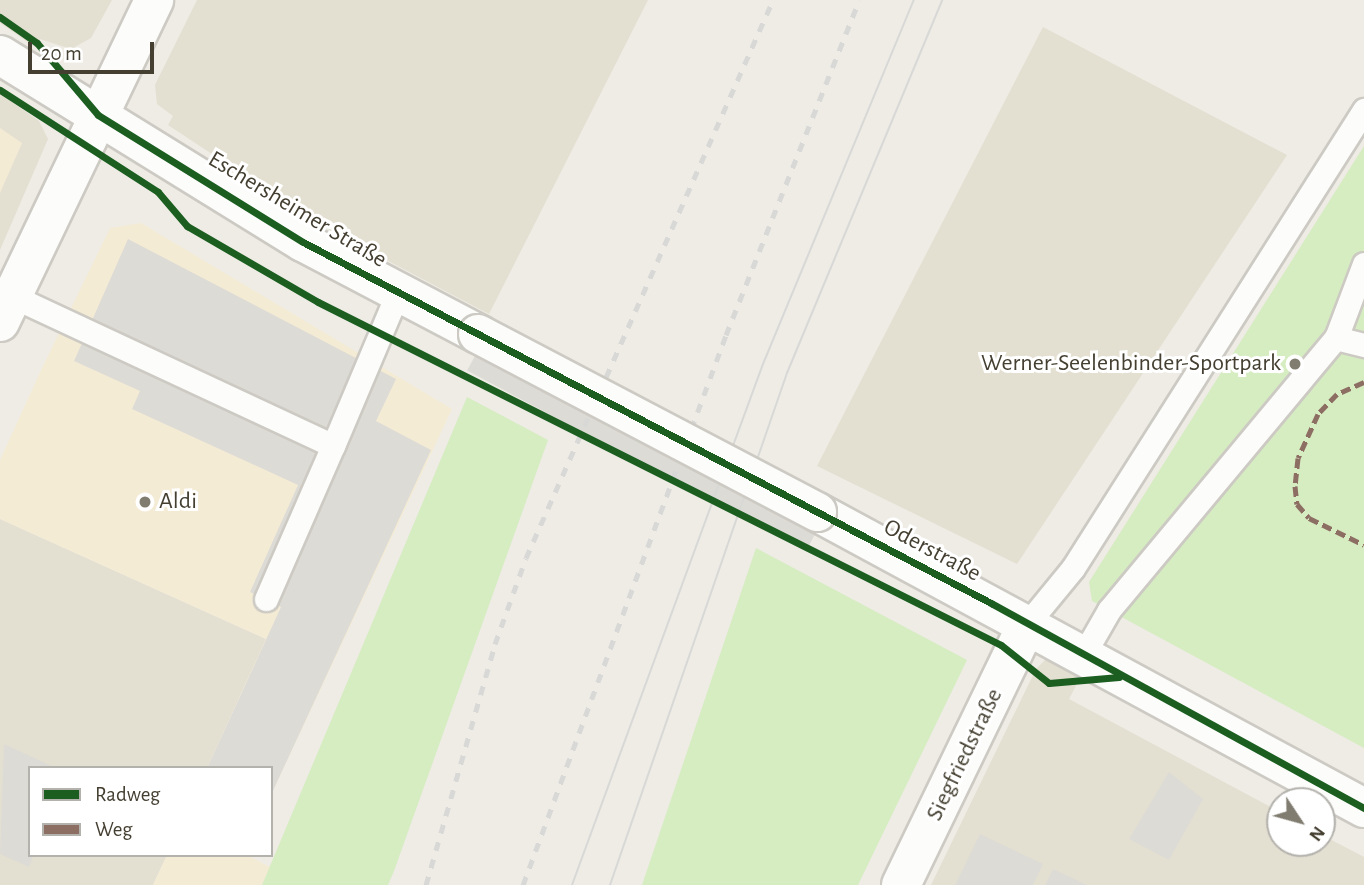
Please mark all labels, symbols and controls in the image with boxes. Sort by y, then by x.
scale bar [32,28,158,72]
text: 20 m [41,43,82,64]
street label: Eschersheimer Straße [203,145,391,275]
place label: Werner-Seelenbinder-Sportpark [981,350,1281,378]
marker: Werner-Seelenbinder-Sportpark [1287,356,1303,372]
place label: Aldi [159,488,197,516]
marker: Aldi [137,494,153,510]
street label: Oderstraße [878,513,986,589]
street label: Siegfriedstraße [921,684,1009,826]
legend [28,766,273,857]
text: Radweg [95,784,160,805]
north arrow [1266,787,1336,857]
text: Weg [95,819,133,840]
text: N [1305,823,1328,844]

